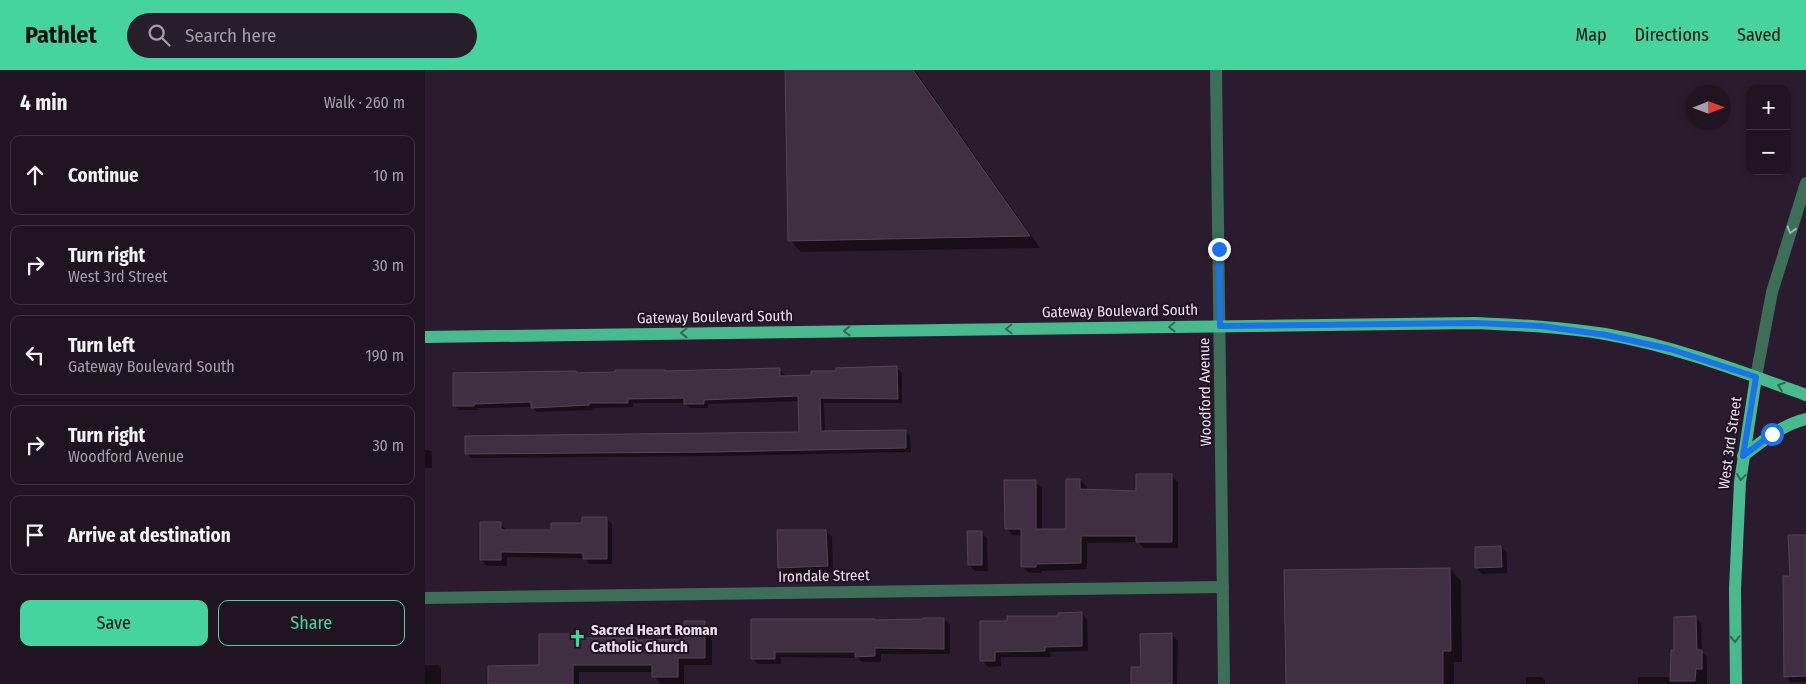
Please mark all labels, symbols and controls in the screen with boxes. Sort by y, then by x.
search box [127,13,477,58]
text: Pathlet [25,21,97,49]
icon: search [145,21,173,49]
text: Search here [185,24,276,47]
text: Map [1575,24,1607,46]
text: Directions [1635,24,1709,46]
text: Saved [1737,24,1781,46]
north arrow [1686,85,1731,130]
map controls [1746,85,1791,175]
button: + [1746,85,1791,130]
text: 4 min [20,90,68,116]
text: Walk · 260 m [324,93,405,112]
button: − [1746,130,1791,175]
icon: ahead [21,161,49,189]
text: Continue [68,164,139,187]
text: 10 m [373,166,404,185]
one-way arrow [1787,225,1797,233]
route end [1208,238,1231,261]
text: Turn right [68,244,145,267]
icon: right [21,251,49,279]
text: 30 m [372,256,404,275]
text: West 3rd Street [68,267,168,286]
street label: Gateway Boulevard South [1042,301,1198,321]
street label: Gateway Boulevard South [637,307,793,327]
one-way arrow [1167,322,1175,332]
one-way arrow [1005,324,1012,334]
one-way arrow [843,326,850,336]
one-way arrow [680,328,688,338]
text: Turn left [68,334,135,357]
street label: Woodford Avenue [1195,337,1215,447]
icon: left [21,341,49,369]
text: 190 m [366,346,404,365]
text: Gateway Boulevard South [68,357,235,376]
one-way arrow [1777,382,1786,392]
street label: West 3rd Street [1715,395,1745,490]
route start [1761,423,1784,446]
text: Turn right [68,424,145,447]
icon: right [21,431,49,459]
text: 30 m [372,436,404,455]
text: Woodford Avenue [68,447,184,466]
one-way arrow [1736,473,1747,481]
icon: arrive [21,521,49,549]
text: Arrive at destination [68,524,231,547]
street label: Irondale Street [778,566,870,586]
button: Save [20,600,208,646]
button: Share [218,600,405,646]
place label: Sacred Heart Roman Catholic Church [591,621,718,656]
church icon: Sacred Heart Roman Catholic Church [567,629,587,649]
one-way arrow [1730,636,1740,643]

